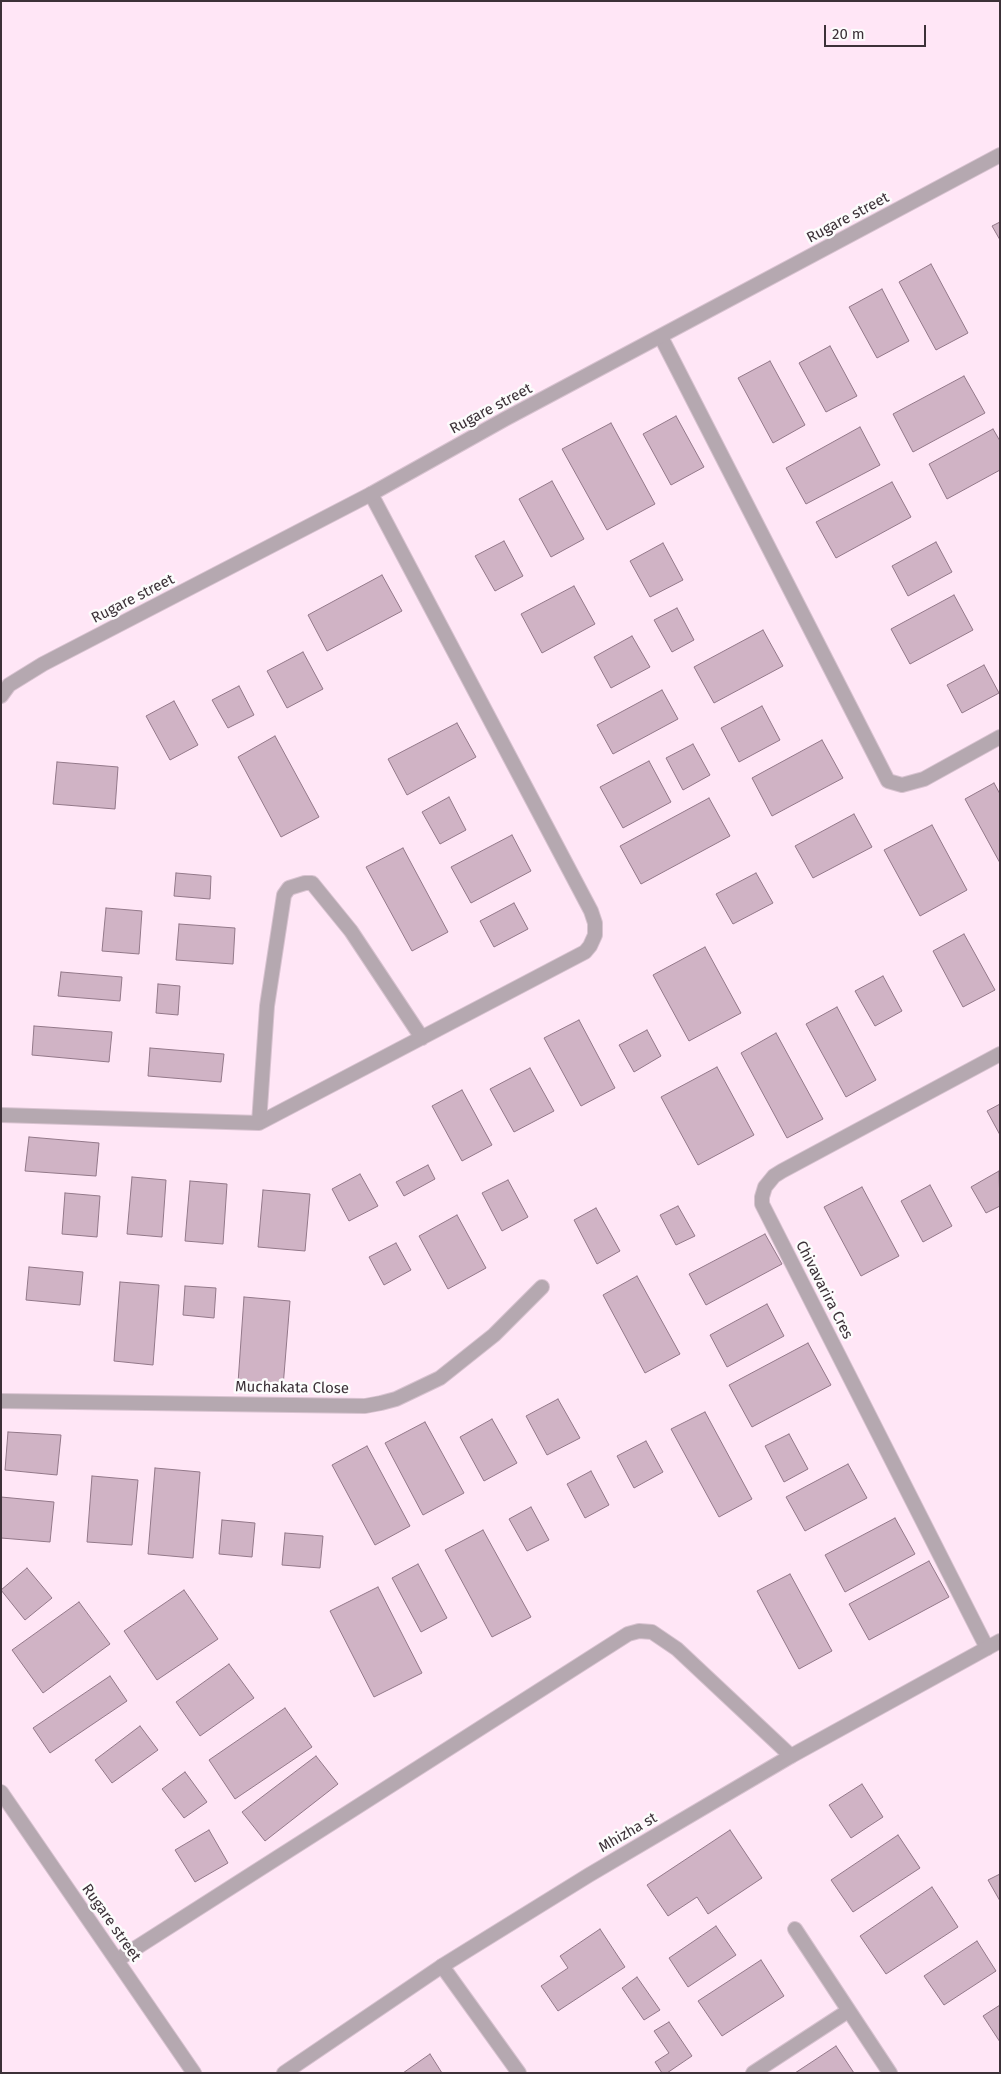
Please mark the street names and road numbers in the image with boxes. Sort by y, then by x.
street label: Rugare street [804,189,892,247]
street label: Rugare street [447,380,535,438]
street label: Rugare street [89,570,177,628]
street label: Chivavarira Cres [792,1238,856,1342]
street label: Muchakata Close [235,1378,349,1398]
street label: Mhizha st [596,1809,660,1857]
street label: Rugare street [78,1881,144,1965]

